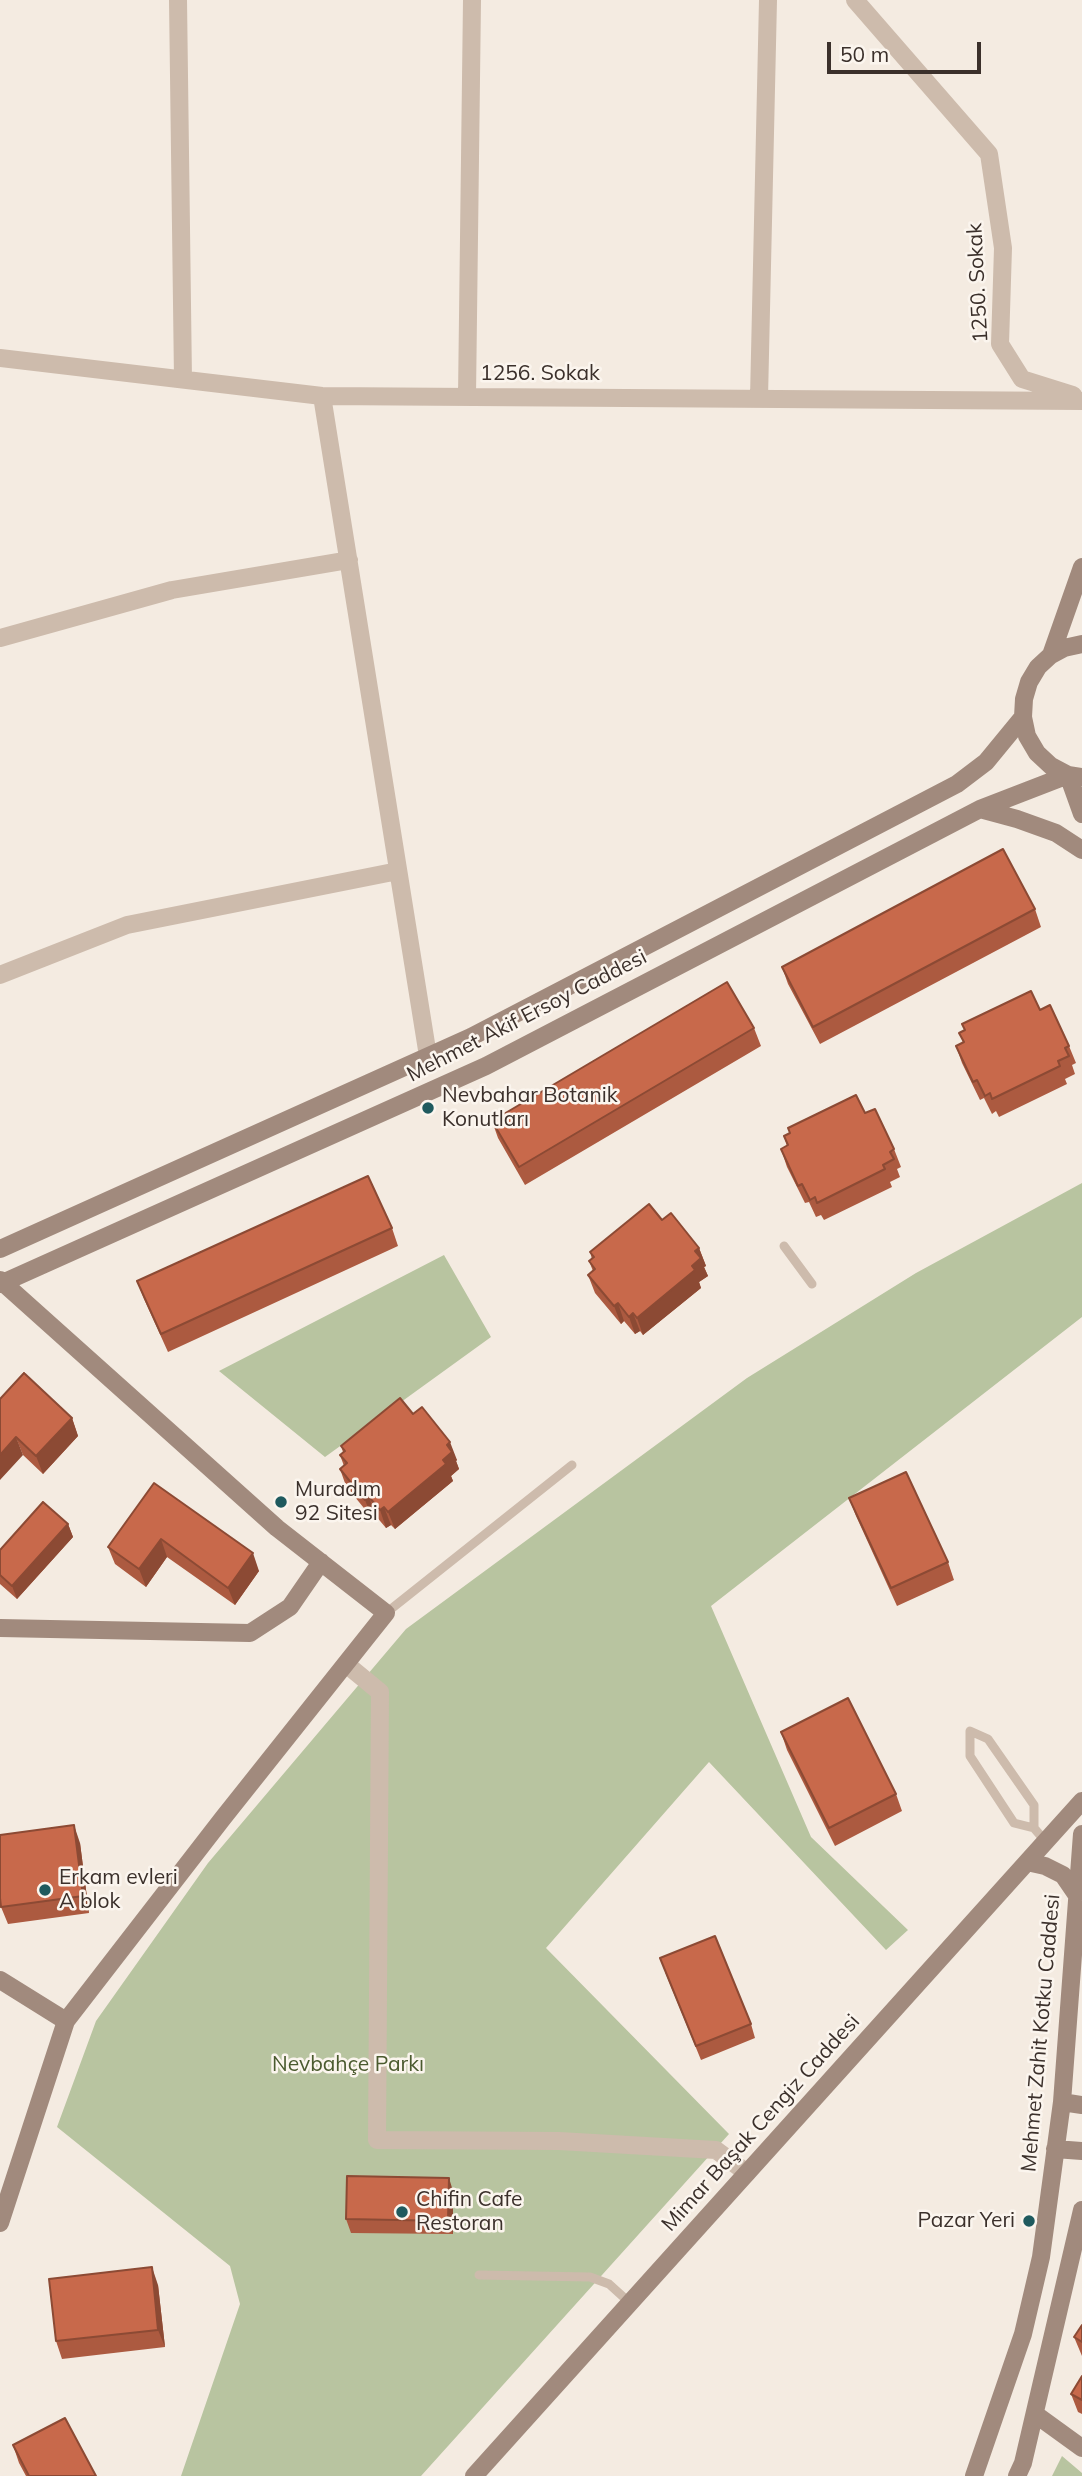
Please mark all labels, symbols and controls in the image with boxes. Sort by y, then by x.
scale bar [830,28,984,72]
text: 50 m [840,41,889,67]
street label: 1250. Sokak [962,222,994,344]
street label: 1256. Sokak [480,361,600,387]
street label: Mehmet Akif Ersoy Caddesi [403,944,651,1088]
place label: Nevbahar Botanik Konutları [442,1083,618,1133]
marker: Nevbahar Botanik Konutları [420,1100,436,1116]
place label: Muradım 92 Sitesi [295,1477,381,1527]
marker: Muradım 92 Sitesi [273,1494,289,1510]
place label: Erkam evleri A blok [59,1865,178,1915]
marker: Erkam evleri A blok [37,1882,53,1898]
street label: Mehmet Zahit Kotku Caddesi [1016,1893,1066,2173]
street label: Mimar Başak Cengiz Caddesi [657,2009,865,2237]
park label: Nevbahçe Parkı [272,2052,424,2078]
place label: Chifin Cafe Restoran [416,2187,522,2237]
marker: Chifin Cafe Restoran [394,2204,410,2220]
place label: Pazar Yeri [918,2208,1015,2234]
marker: Pazar Yeri [1021,2213,1037,2229]

